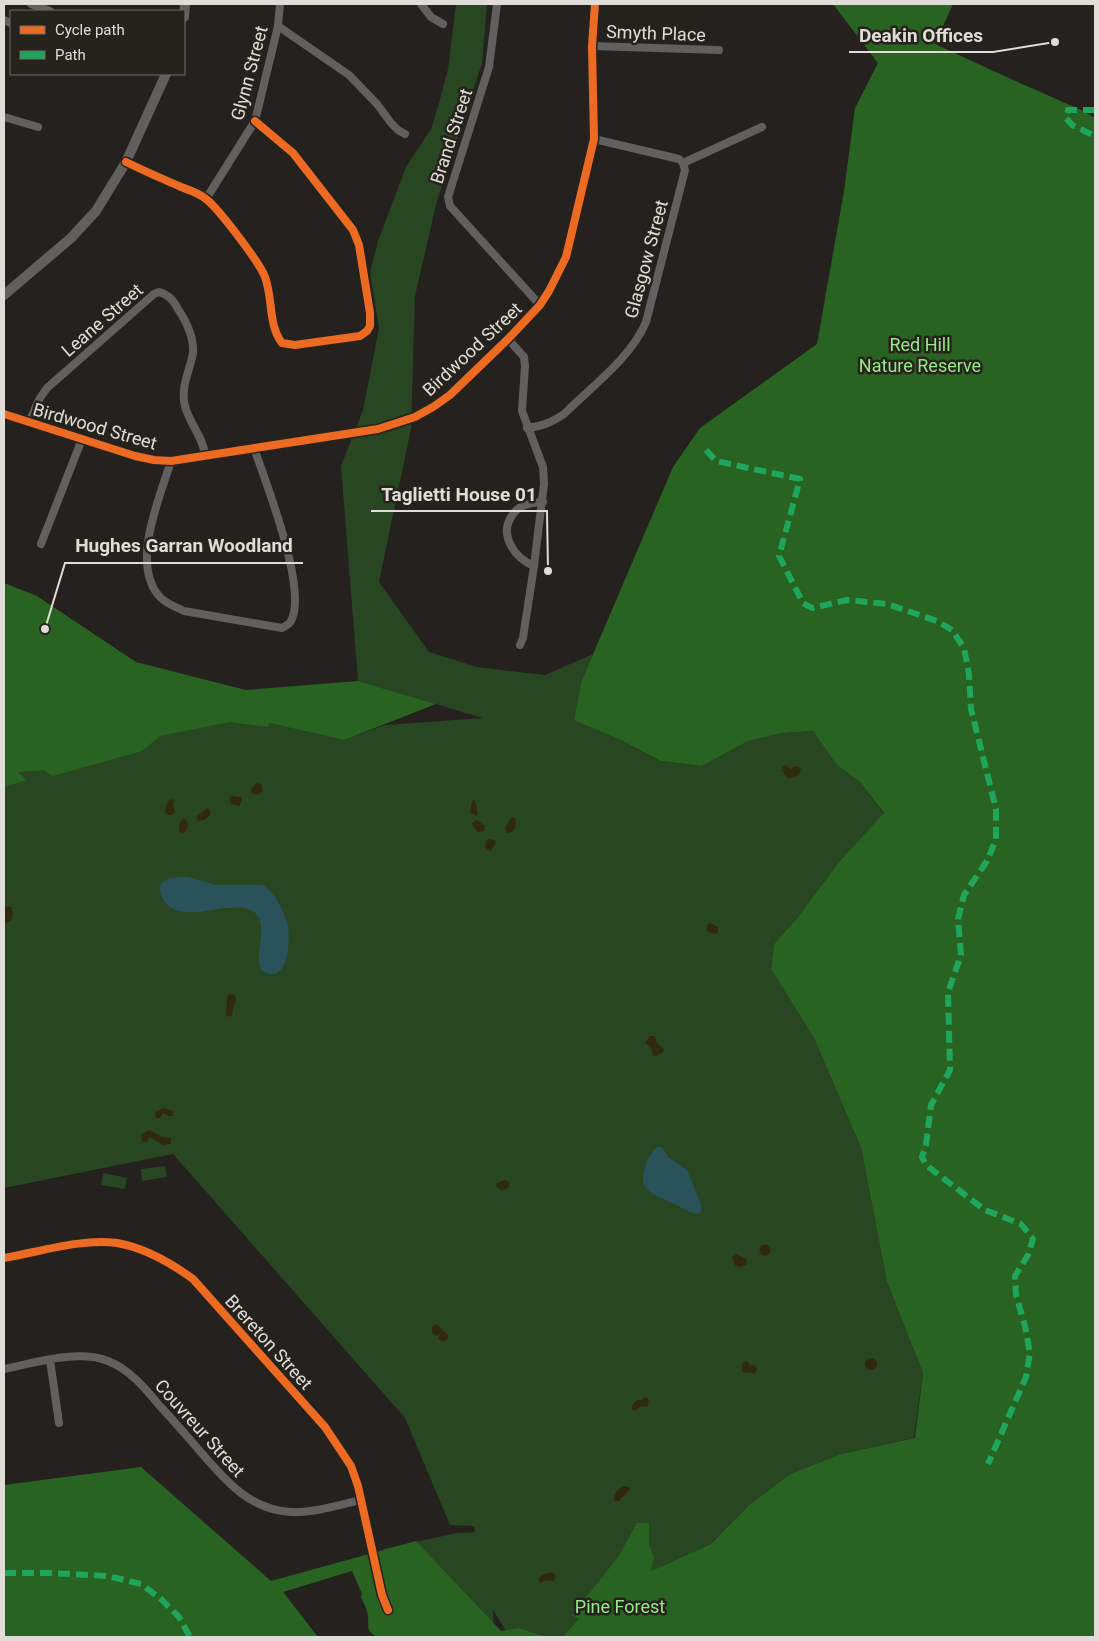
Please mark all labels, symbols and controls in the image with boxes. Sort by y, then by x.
legend [10,10,185,75]
callout: Deakin Offices [849,18,993,52]
text: Cycle path [55,21,125,39]
street label: Smyth Place [606,21,706,45]
street label: Glynn Street [226,23,272,123]
text: Deakin Offices [859,24,983,47]
text: Path [55,46,86,64]
street label: Brand Street [426,86,476,186]
street label: Glasgow Street [620,197,672,320]
street label: Leane Street [57,279,147,361]
street label: Birdwood Street [418,298,526,400]
park label: Red Hill Nature Reserve [859,334,981,376]
street label: Birdwood Street [31,398,159,454]
callout: Taglietti House 01 [371,477,547,511]
text: Taglietti House 01 [381,483,537,506]
callout: Hughes Garran Woodland [65,529,303,563]
text: Hughes Garran Woodland [75,534,293,557]
street label: Brereton Street [221,1290,317,1394]
street label: Couvreur Street [151,1375,249,1481]
park label: Pine Forest [575,1596,665,1617]

